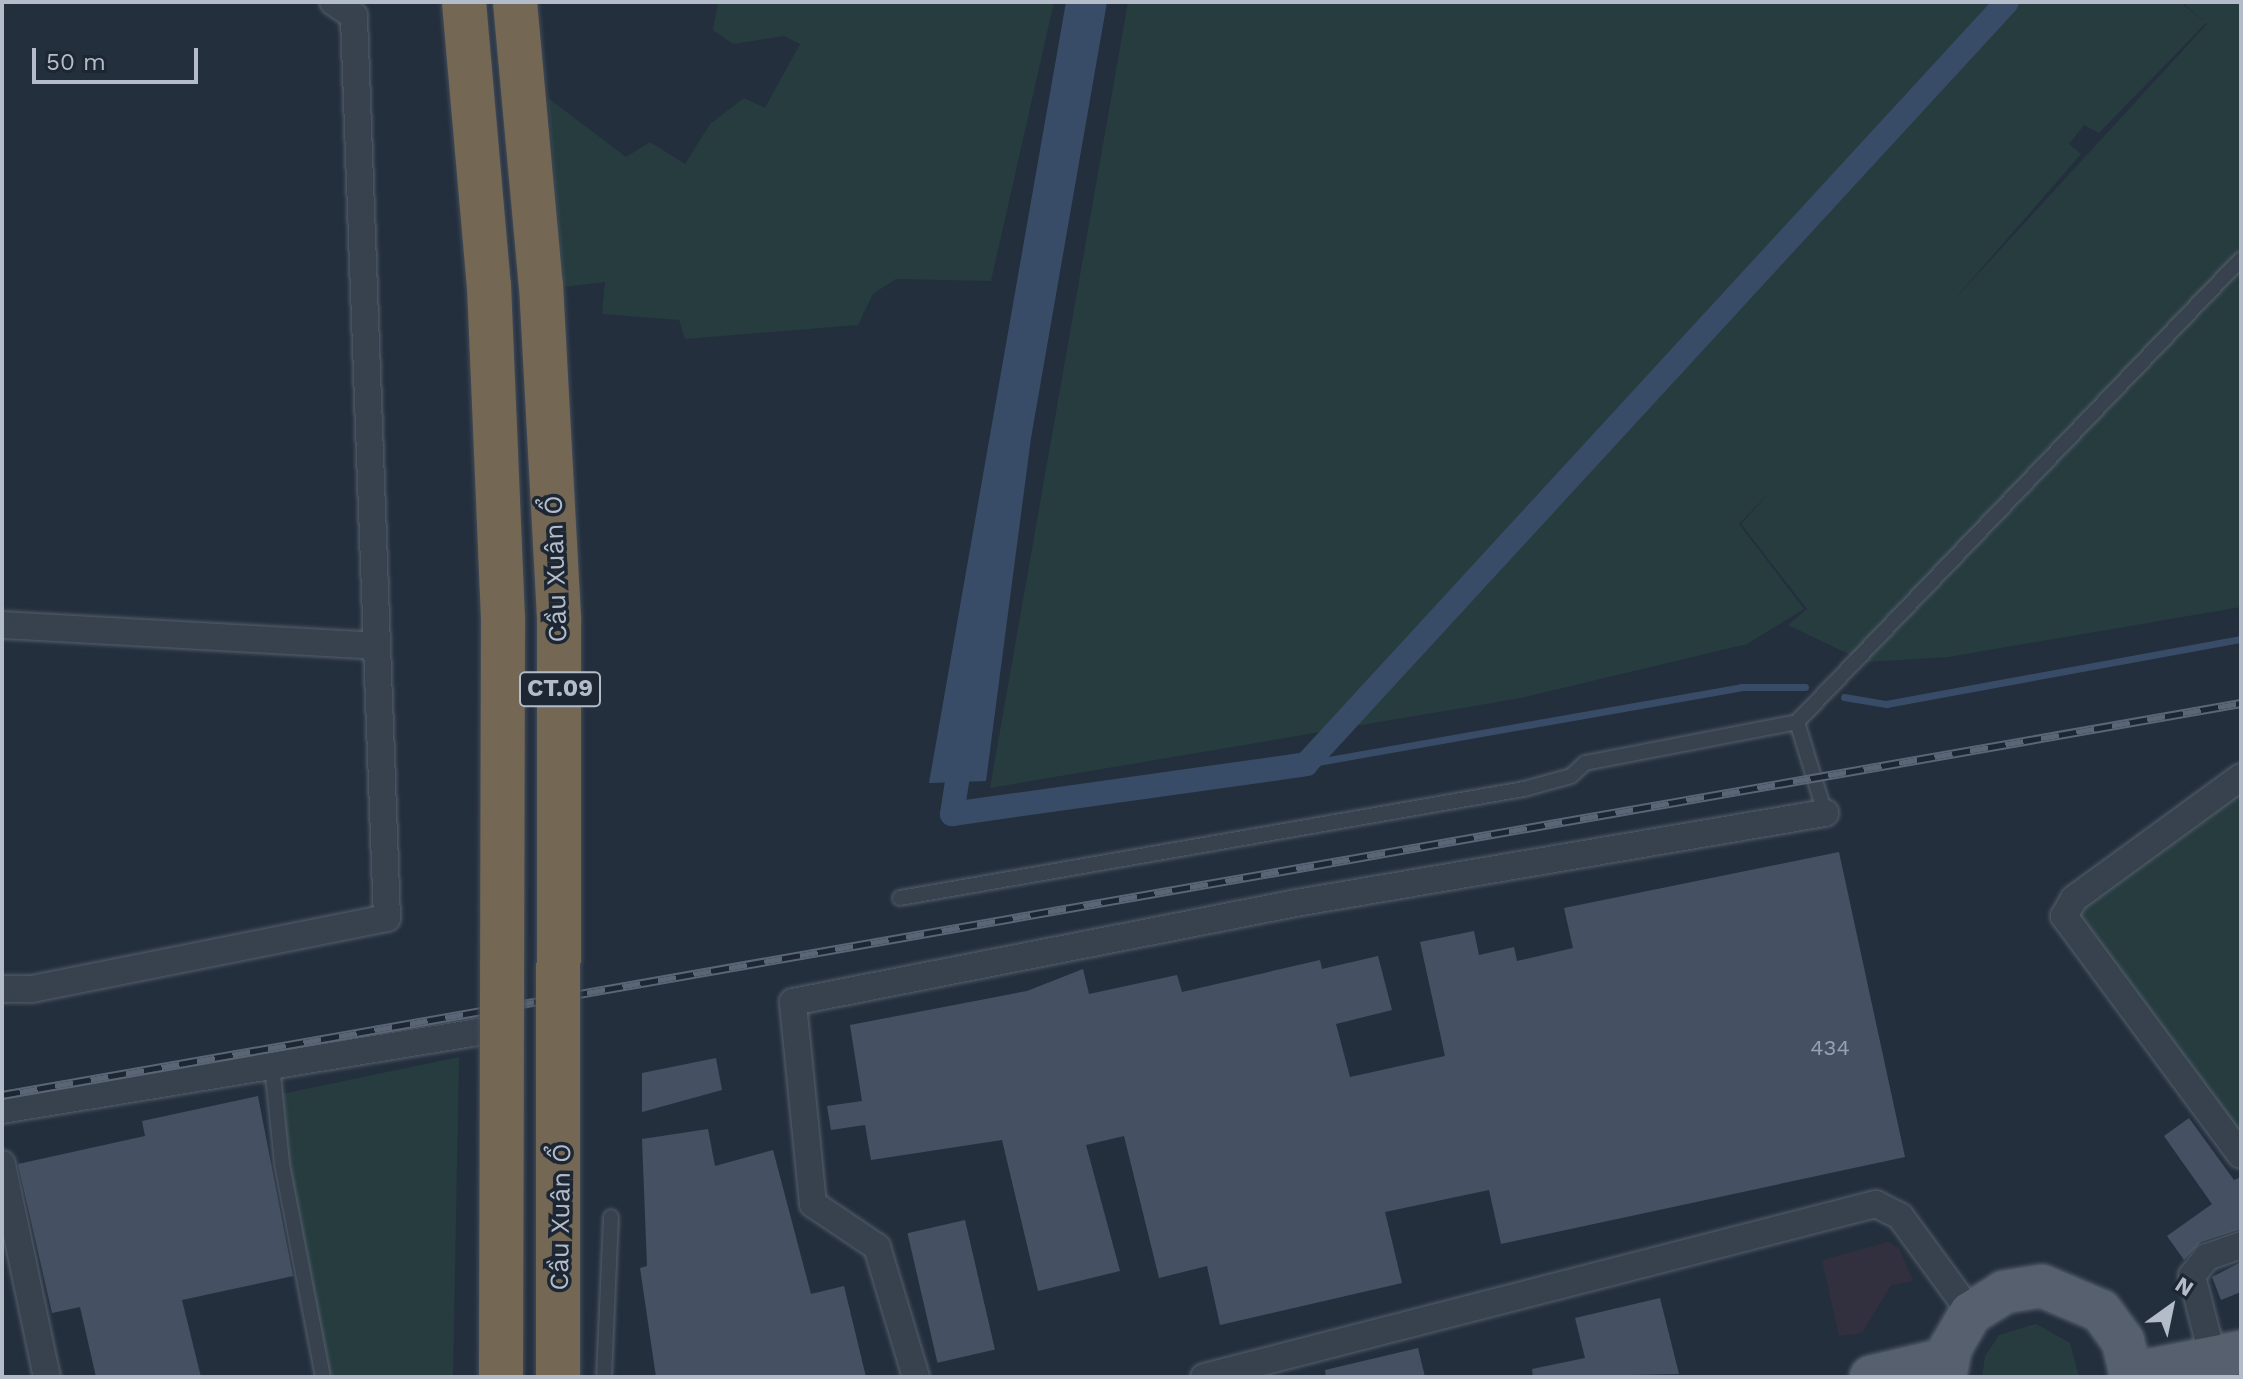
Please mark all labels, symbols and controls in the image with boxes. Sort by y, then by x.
scale bar [36,32,202,82]
text: 50 m [46,48,106,76]
street label: Cầu Xuân Ổ [538,495,574,643]
road number: CT.09 [518,669,602,709]
house number: 434 [1810,1035,1850,1061]
street label: Cầu Xuân Ổ [544,1143,578,1291]
north arrow [2131,1267,2211,1347]
text: N [2171,1272,2198,1301]

